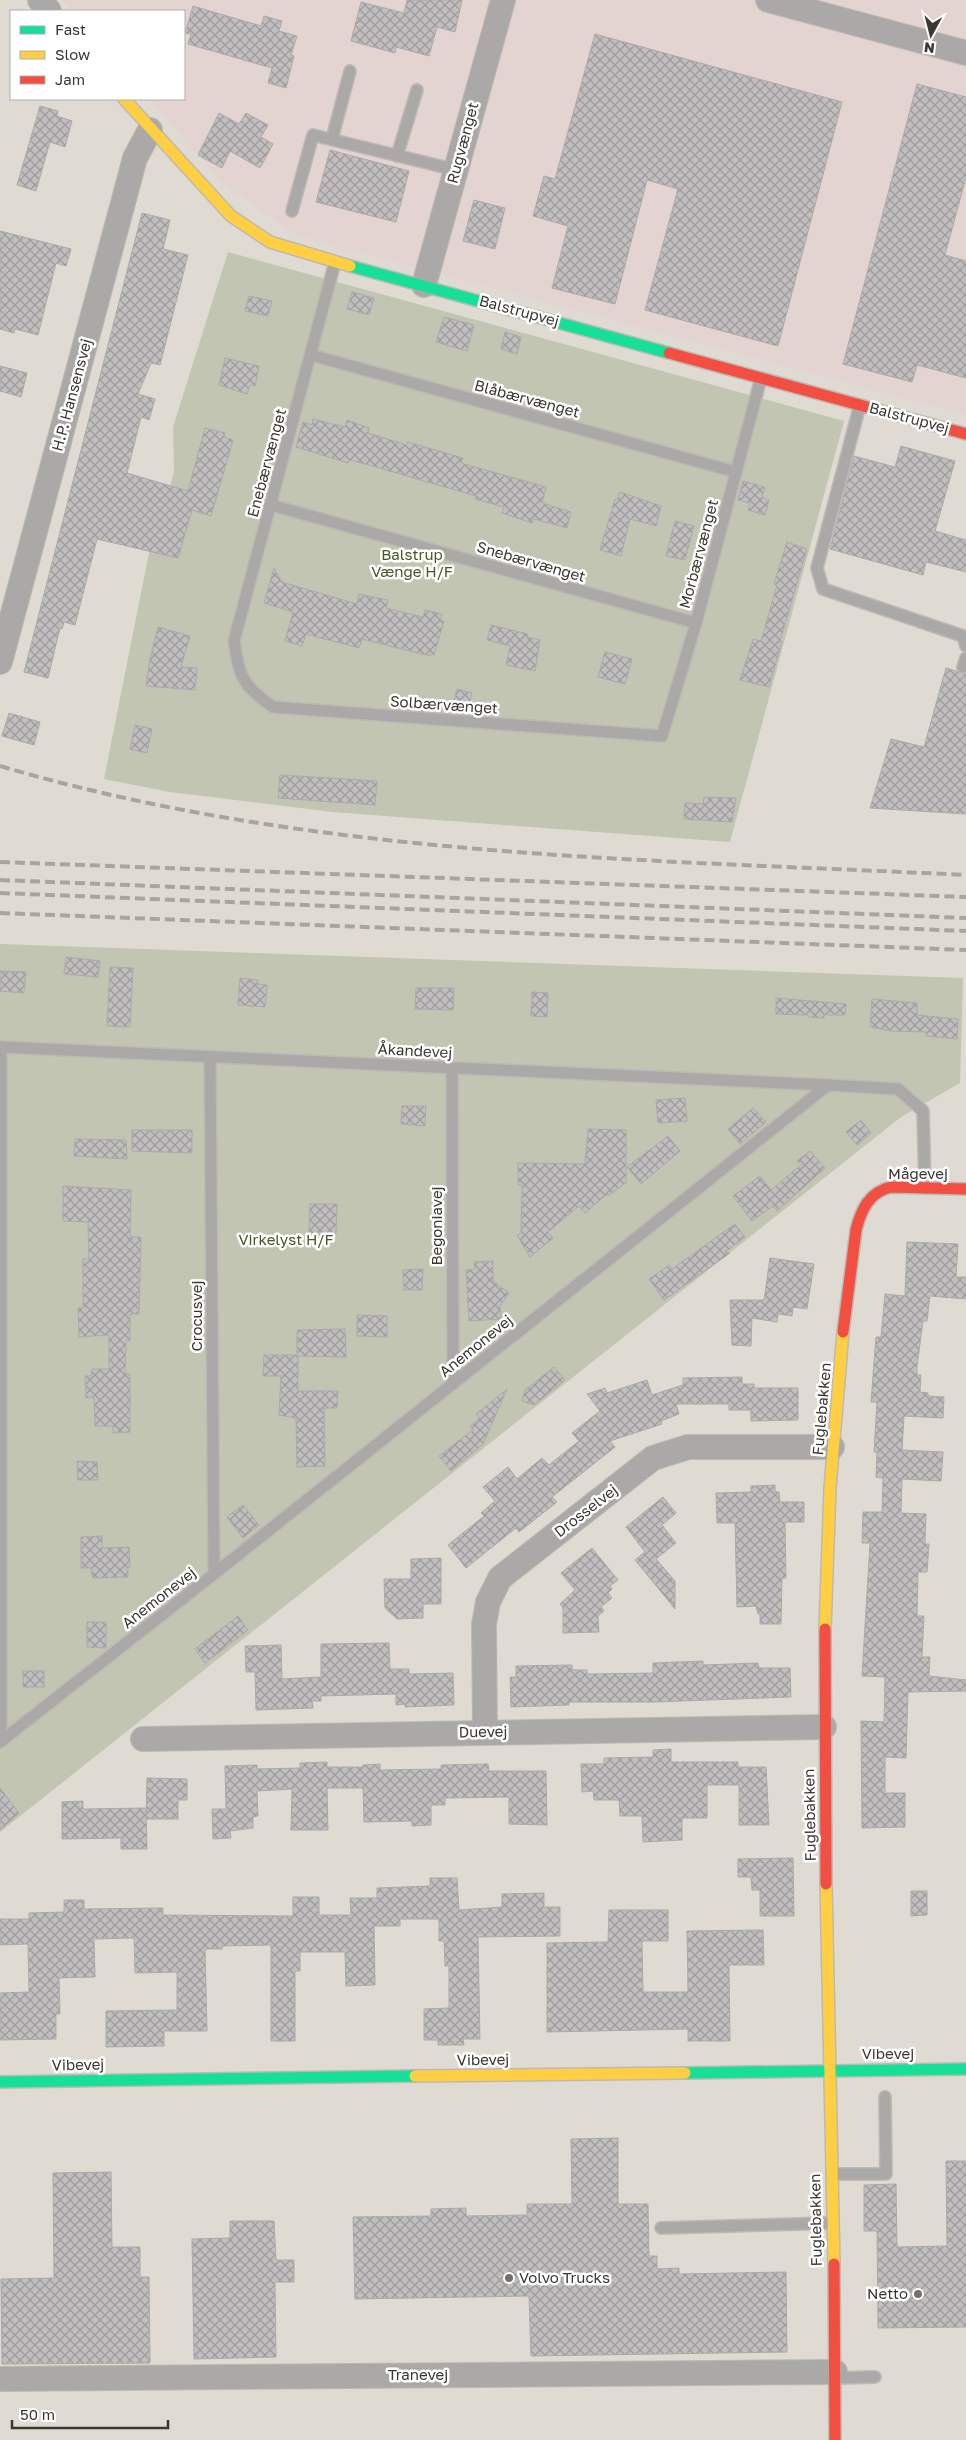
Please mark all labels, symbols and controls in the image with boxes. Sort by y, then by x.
legend [10,10,185,100]
north arrow [906,10,956,60]
text: Fast [55,20,86,38]
text: N [923,39,936,57]
text: Slow [55,45,90,63]
text: Jam [55,70,85,88]
street label: Rugvænget [443,100,482,185]
street label: Balstrupvej [477,291,561,329]
street label: H.P. Hansensvej [47,337,95,453]
street label: Blåbærvænget [473,375,582,421]
street label: Balstrupvej [867,398,951,436]
street label: Enebærvænget [243,406,289,519]
street label: Morbærvænget [675,497,721,610]
street label: Snebærvænget [475,537,588,585]
park label: Balstrup Vænge H/F [371,545,453,580]
street label: Solbærvænget [390,691,499,717]
street label: Åkandevej [377,1039,453,1061]
street label: Mågevej [888,1164,948,1182]
street label: Begoniavej [427,1186,445,1266]
park label: Virkelyst H/F [239,1230,334,1248]
street label: Crocusvej [187,1281,205,1351]
street label: Anemonevej [435,1310,516,1380]
street label: Fuglebakken [808,1362,834,1456]
street label: Drosselvej [550,1480,621,1540]
street label: Anemonevej [118,1563,199,1632]
street label: Duevej [458,1722,508,1740]
street label: Fuglebakken [799,1768,819,1862]
street label: Vibevej [862,2044,914,2062]
street label: Vibevej [457,2050,509,2068]
street label: Vibevej [52,2055,104,2073]
street label: Fuglebakken [805,2173,825,2267]
place label: Volvo Trucks [519,2268,610,2286]
marker: Volvo Trucks [503,2272,515,2284]
place label: Netto [867,2284,908,2302]
marker: Netto [912,2288,924,2300]
street label: Tranevej [388,2365,448,2383]
scale bar [12,2398,169,2430]
text: 50 m [20,2405,55,2423]

